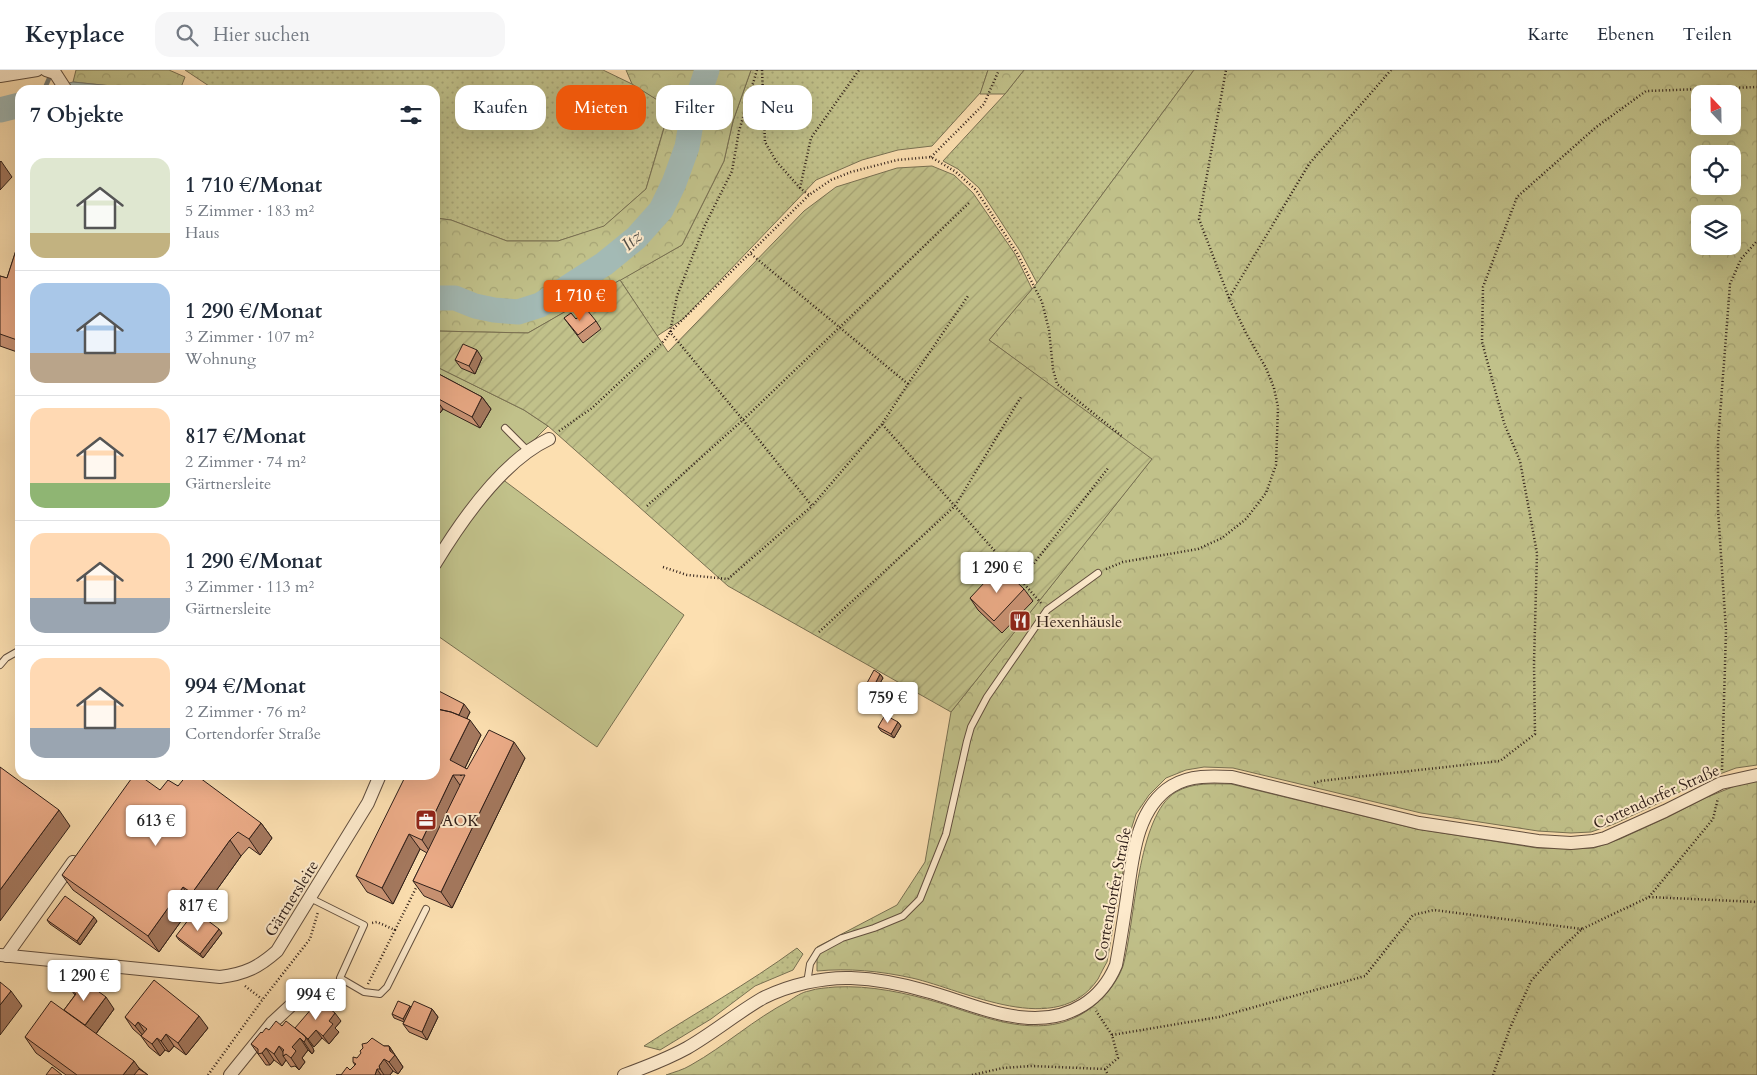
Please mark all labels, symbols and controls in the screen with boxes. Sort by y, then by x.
search box [155,12,505,57]
text: Keyplace [25,18,125,51]
icon: search [173,21,201,49]
text: Hier suchen [213,22,310,48]
text: Karte [1527,22,1569,47]
text: Ebenen [1597,22,1655,47]
text: Teilen [1683,22,1732,47]
chip: Kaufen [455,85,546,130]
chip: Mieten [556,85,646,130]
chip: Filter [656,85,733,130]
chip: Neu [743,85,812,130]
north arrow [1691,85,1741,135]
map controls [1691,85,1741,255]
text: 7 Objekte [30,101,124,130]
icon: filters [397,101,425,129]
button: locate [1691,145,1741,195]
text: 1 710 €/Monat [185,171,322,200]
icon: home [70,178,130,238]
text: 5 Zimmer · 183 m² [185,200,314,222]
button: layers [1691,205,1741,255]
text: Haus [185,222,219,244]
water label: Itz [616,224,649,257]
pin: 1 710 € [534,280,626,322]
text: 1 710 € [555,285,605,307]
text: 1 290 €/Monat [185,297,322,326]
icon: home [70,303,130,363]
text: 3 Zimmer · 107 m² [185,326,314,348]
text: Wohnung [185,348,256,370]
text: 817 €/Monat [185,422,306,451]
icon: home [70,428,130,488]
text: 2 Zimmer · 74 m² [185,451,306,473]
text: Gärtnersleite [185,473,271,495]
text: 1 290 €/Monat [185,547,322,576]
pin: 1 290 € [951,552,1043,594]
icon: home [70,553,130,613]
text: 1 290 € [972,557,1022,579]
text: 3 Zimmer · 113 m² [185,576,314,598]
text: Gärtnersleite [185,598,271,620]
restaurant icon: Hexenhäusle [1008,609,1032,633]
place label: Hexenhäusle [1036,611,1122,633]
text: 994 €/Monat [185,672,306,701]
icon: home [70,678,130,738]
pin: 759 € [853,682,923,724]
text: 759 € [869,687,907,709]
text: 2 Zimmer · 76 m² [185,701,306,723]
text: Cortendorfer Straße [185,723,321,745]
street label: Cortendorfer Straße [1590,759,1723,835]
pin: 613 € [121,804,191,847]
office icon: AOK [414,808,438,832]
text: 613 € [137,810,175,832]
place label: AOK [442,810,479,832]
street label: Cortendorfer Straße [1089,825,1137,963]
street label: Gärtnersleite [260,856,324,941]
pin: 817 € [163,890,233,932]
text: 817 € [179,895,217,917]
pin: 1 290 € [38,960,130,1002]
text: 1 290 € [59,965,109,987]
pin: 994 € [281,978,351,1021]
text: 994 € [297,984,335,1006]

